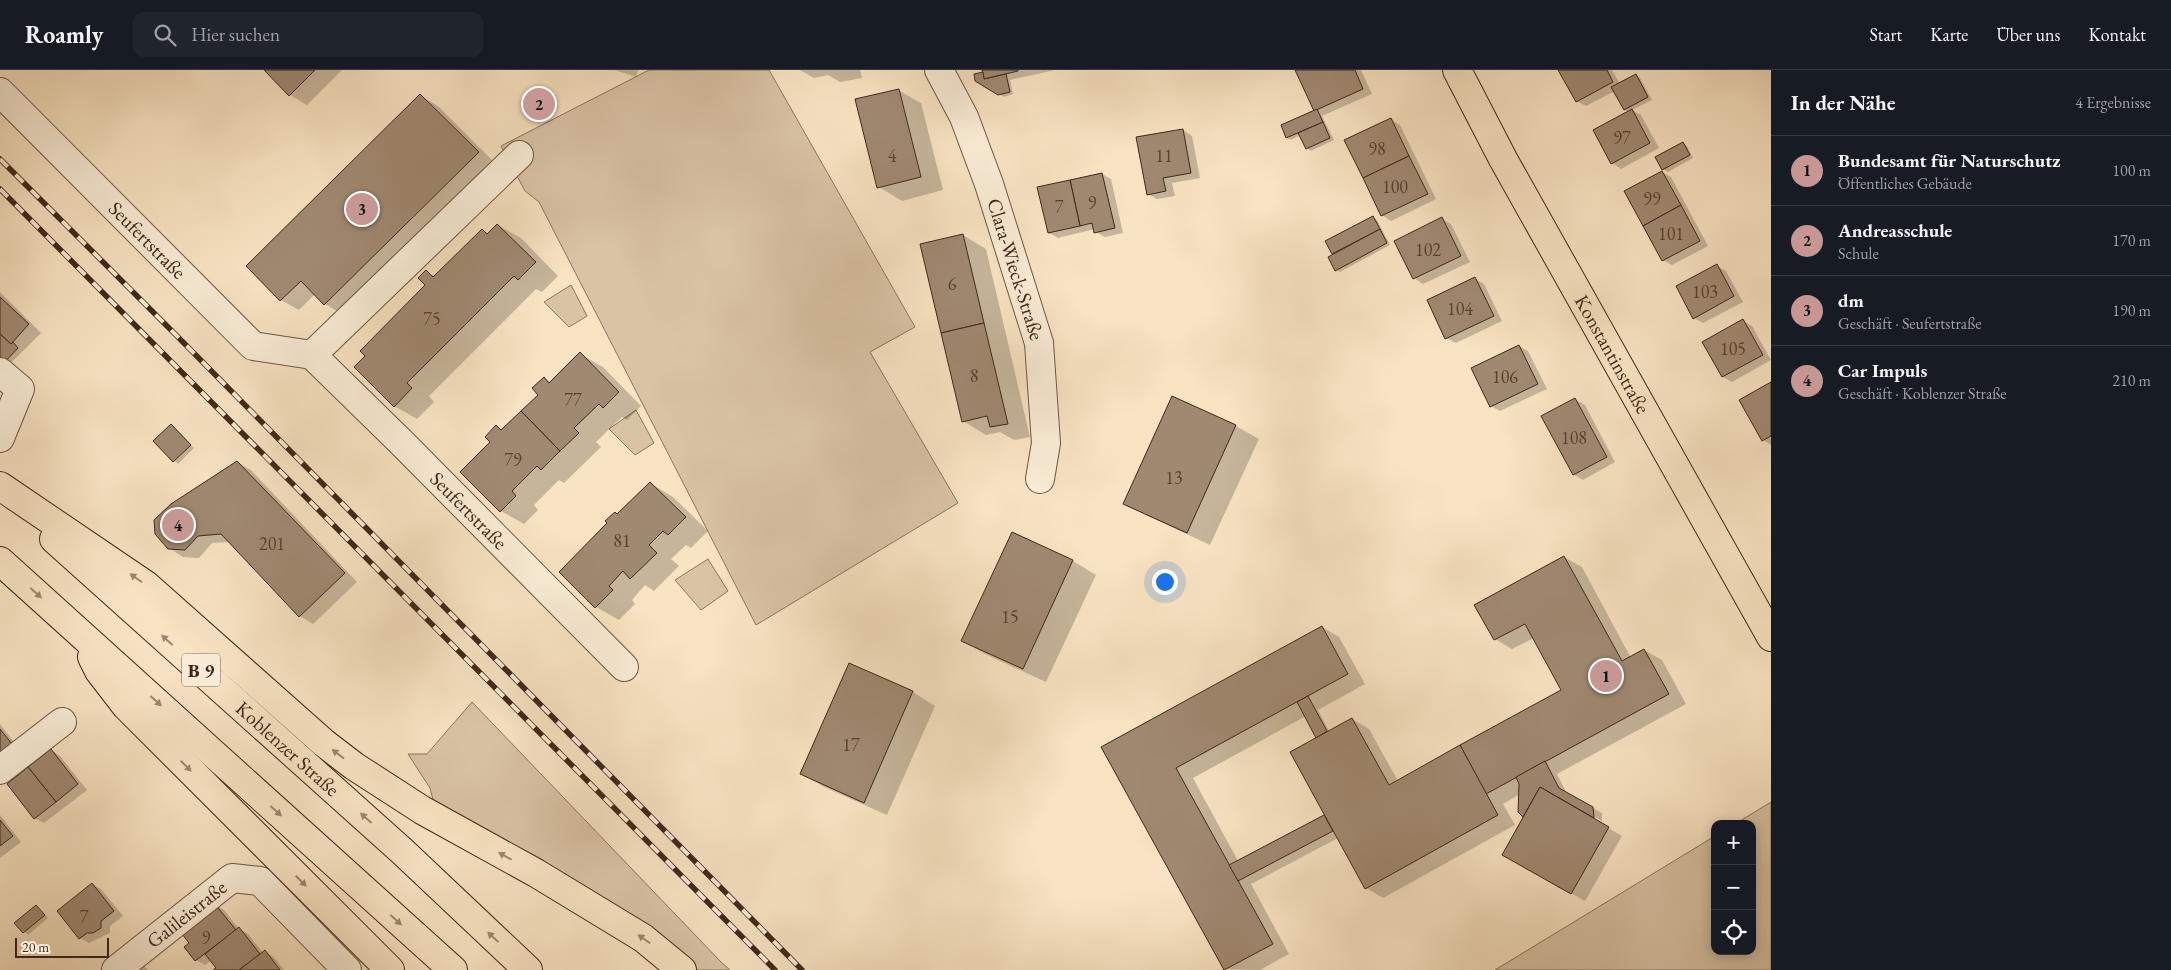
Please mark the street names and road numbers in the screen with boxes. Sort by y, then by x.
street label: Clara-Wieck-Straße [981,195,1050,344]
street label: Seufertstraße [103,196,192,285]
street label: Konstantinstraße [1569,290,1656,419]
street label: Seufertstraße [425,466,513,555]
road number: B 9 [182,654,220,686]
street label: Koblenzer Straße [230,695,345,802]
street label: Galileistraße [141,874,232,954]

